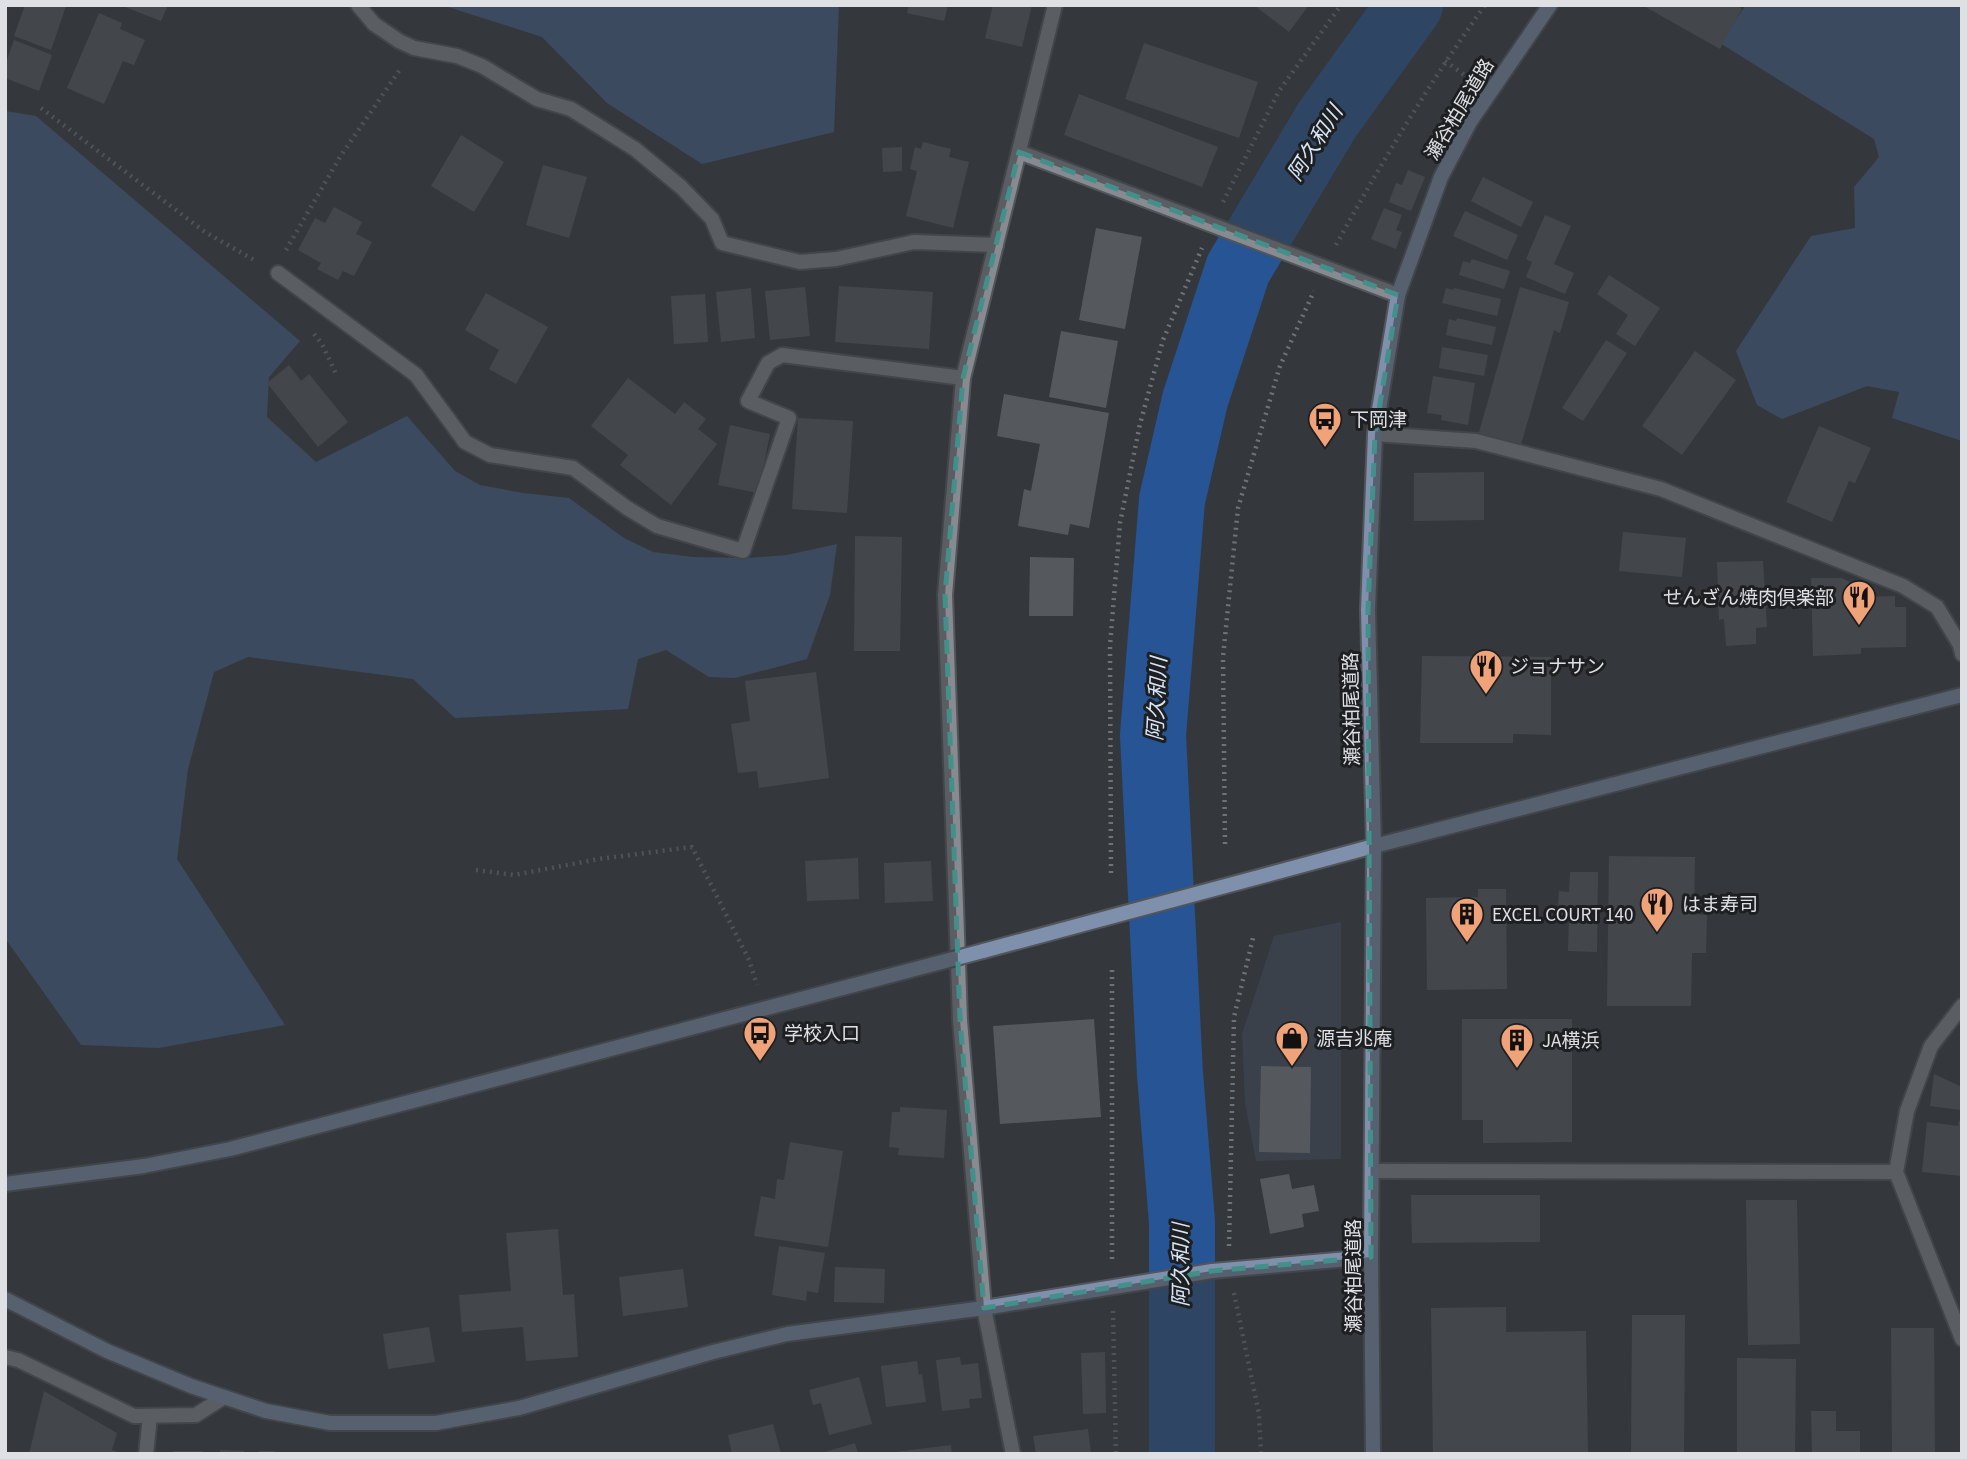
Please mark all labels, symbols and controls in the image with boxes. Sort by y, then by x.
street label: 瀬谷柏尾道路 [1419,54,1501,166]
water label: 阿久和川 [1280,98,1351,187]
bus stop icon: 下岡津 [1306,400,1344,449]
place label: 下岡津 [1350,407,1407,434]
restaurant icon: せんざん焼肉倶楽部 [1840,578,1878,627]
place label: せんざん焼肉倶楽部 [1663,585,1834,612]
restaurant icon: ジョナサン [1467,647,1505,696]
street label: 瀬谷柏尾道路 [1338,652,1367,766]
water label: 阿久和川 [1140,654,1174,742]
place label: ジョナサン [1510,654,1605,681]
restaurant icon: はま寿司 [1638,885,1676,934]
place label: はま寿司 [1682,892,1758,919]
building icon: EXCEL COURT 140 [1448,895,1486,944]
place label: EXCEL COURT 140 [1492,902,1633,929]
bus stop icon: 学校入口 [741,1014,779,1063]
shop icon: 源吉兆庵 [1273,1019,1311,1068]
place label: 学校入口 [784,1021,860,1048]
building icon: JA横浜 [1498,1021,1536,1070]
place label: 源吉兆庵 [1316,1026,1392,1053]
place label: JA横浜 [1542,1028,1599,1055]
street label: 瀬谷柏尾道路 [1341,1219,1368,1333]
water label: 阿久和川 [1166,1221,1196,1307]

